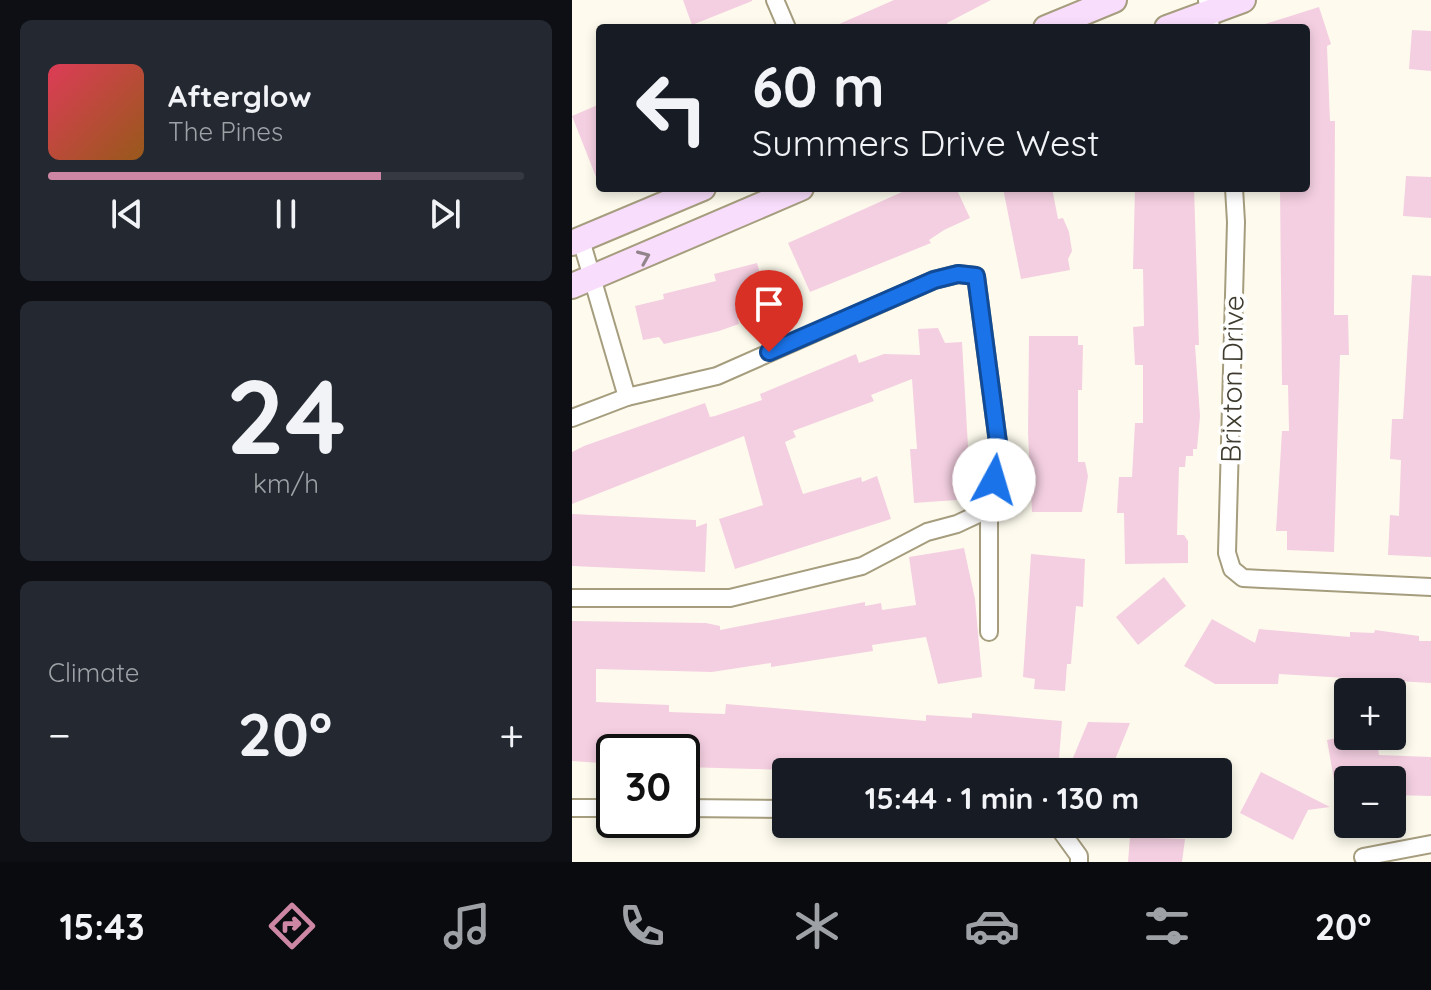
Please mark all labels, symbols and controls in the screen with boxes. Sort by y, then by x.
text: 60 m [752,51,885,121]
icon: left [620,56,724,160]
text: Afterglow [168,77,311,115]
text: The Pines [168,115,283,148]
text: Summers Drive West [752,120,1099,165]
icon: previous [105,192,149,236]
icon: pause [264,192,308,236]
icon: next [423,192,467,236]
one-way arrow [636,251,650,267]
pin [735,270,803,352]
icon: arrive [747,282,791,326]
street label: Brixton Drive [1213,295,1250,463]
text: 24 [226,350,346,480]
position arrow [952,438,1036,522]
text: km/h [253,467,319,500]
text: Climate [48,656,139,689]
map controls [1334,678,1406,838]
button: + [1334,678,1406,750]
text: 20° [238,696,332,771]
text: − [48,707,71,762]
text: + [499,707,524,762]
speed limit sign: 30 [596,734,700,838]
button: − [1334,766,1406,838]
text: 15:44 · 1 min · 130 m [865,779,1139,817]
icon: directions [264,898,320,954]
icon: music [439,898,495,954]
icon: phone [614,898,670,954]
icon: climate [789,898,845,954]
icon: car [964,898,1020,954]
icon: filters [1139,898,1195,954]
text: 15:43 [60,904,145,949]
text: 20° [1315,904,1371,949]

